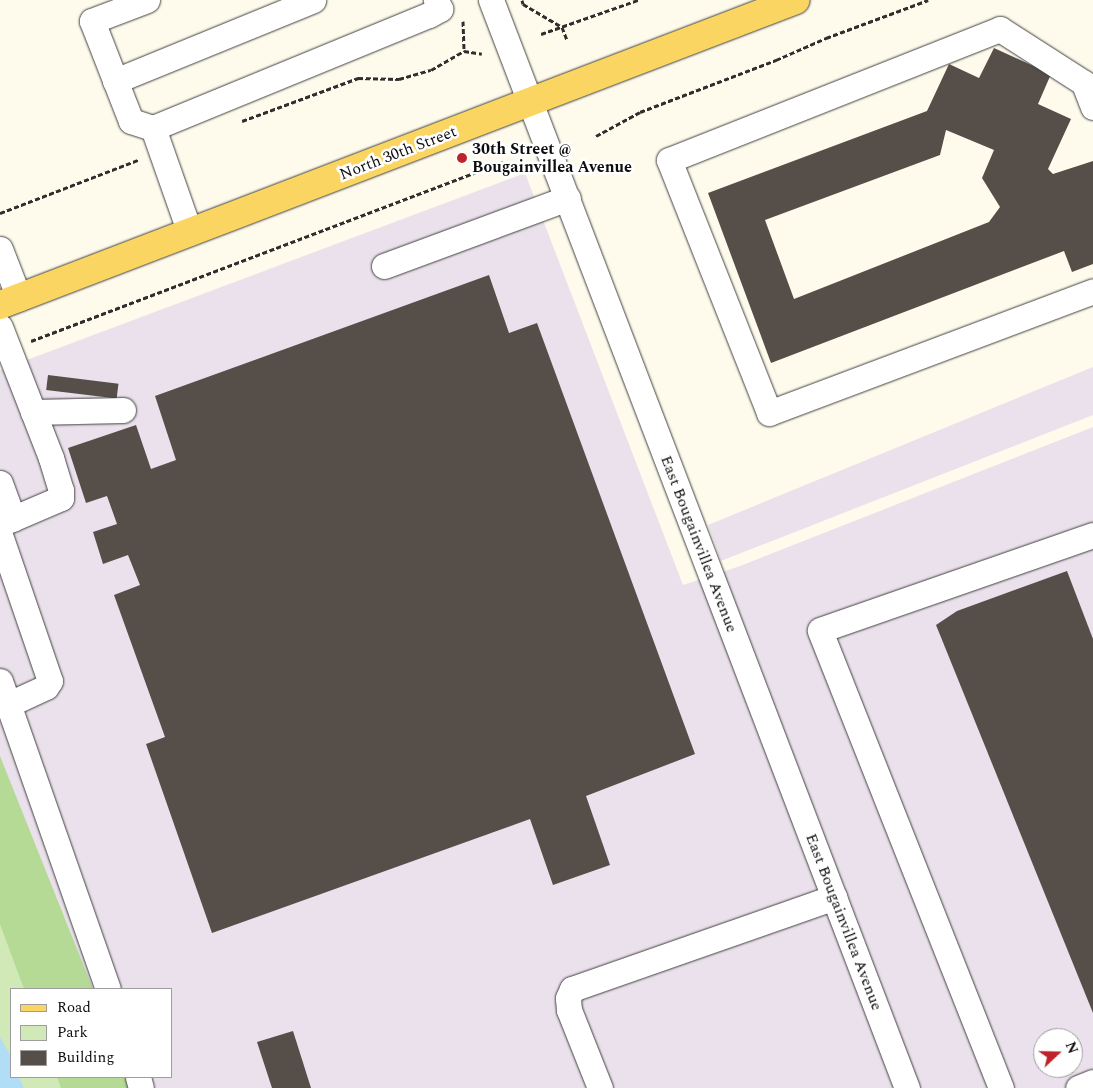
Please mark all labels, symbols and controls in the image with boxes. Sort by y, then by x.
street label: North 30th Street [337,122,459,184]
place label: 30th Street @ Bougainvillea Avenue [472,139,632,177]
marker: 30th Street @ Bougainvillea Avenue [456,152,468,164]
street label: East Bougainvillea Avenue [656,453,742,635]
street label: East Bougainvillea Avenue [801,831,887,1013]
legend [10,988,172,1078]
text: Road [57,996,91,1019]
text: Park [57,1021,88,1044]
north arrow [1033,1028,1083,1078]
text: N [1060,1039,1083,1057]
text: Building [57,1046,114,1069]

